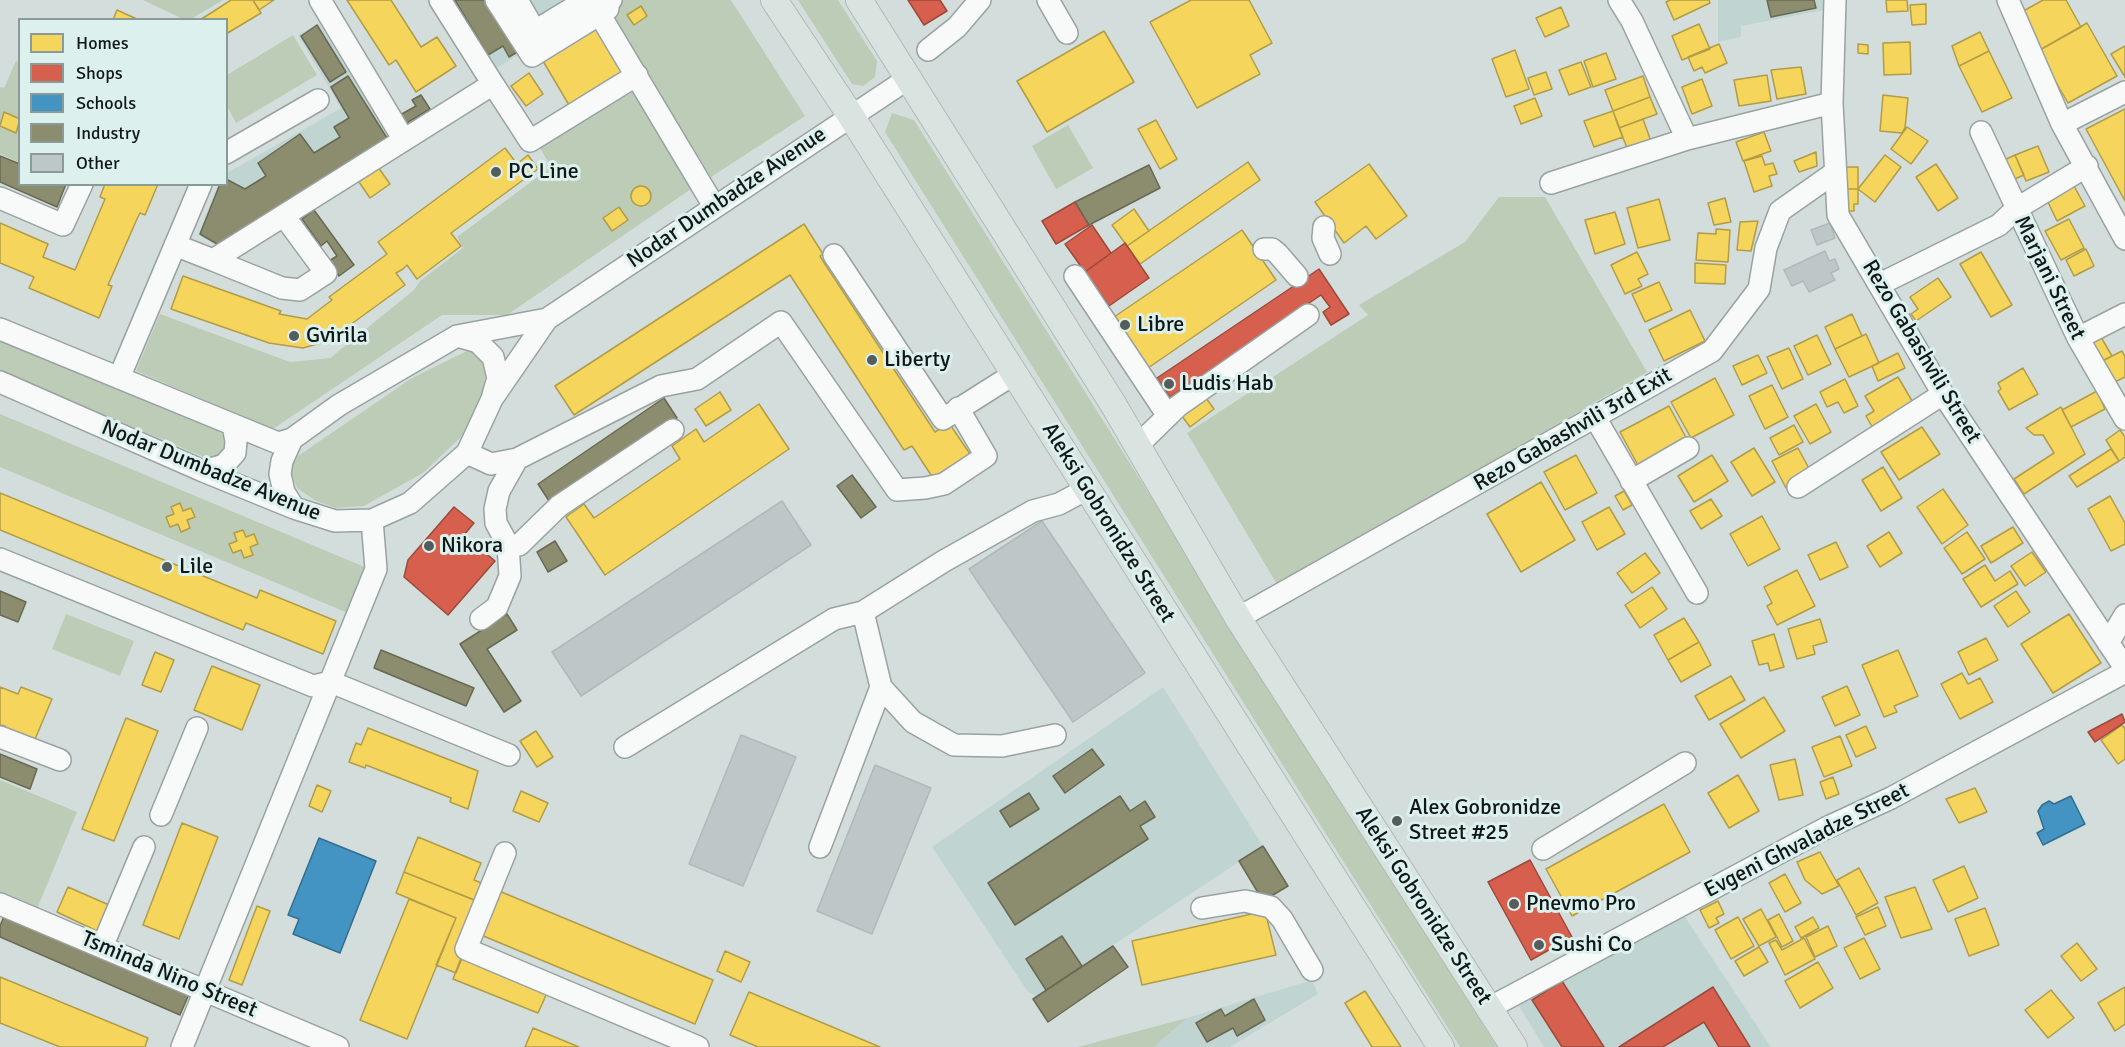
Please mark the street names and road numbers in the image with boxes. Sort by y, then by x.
street label: Nodar Dumbadze Avenue [622,122,832,274]
street label: Marjani Street [2008,212,2090,344]
street label: Rezo Gabashvili Street [1856,256,1986,448]
street label: Rezo Gabashvili 3rd Exit [1469,362,1677,498]
street label: Nodar Dumbadze Avenue [97,415,325,527]
street label: Aleksi Gobronidze Street [1036,418,1180,628]
street label: Evgeni Ghvaladze Street [1700,778,1914,904]
street label: Aleksi Gobronidze Street [1349,802,1497,1010]
street label: Tsminda Nino Street [77,926,261,1024]

